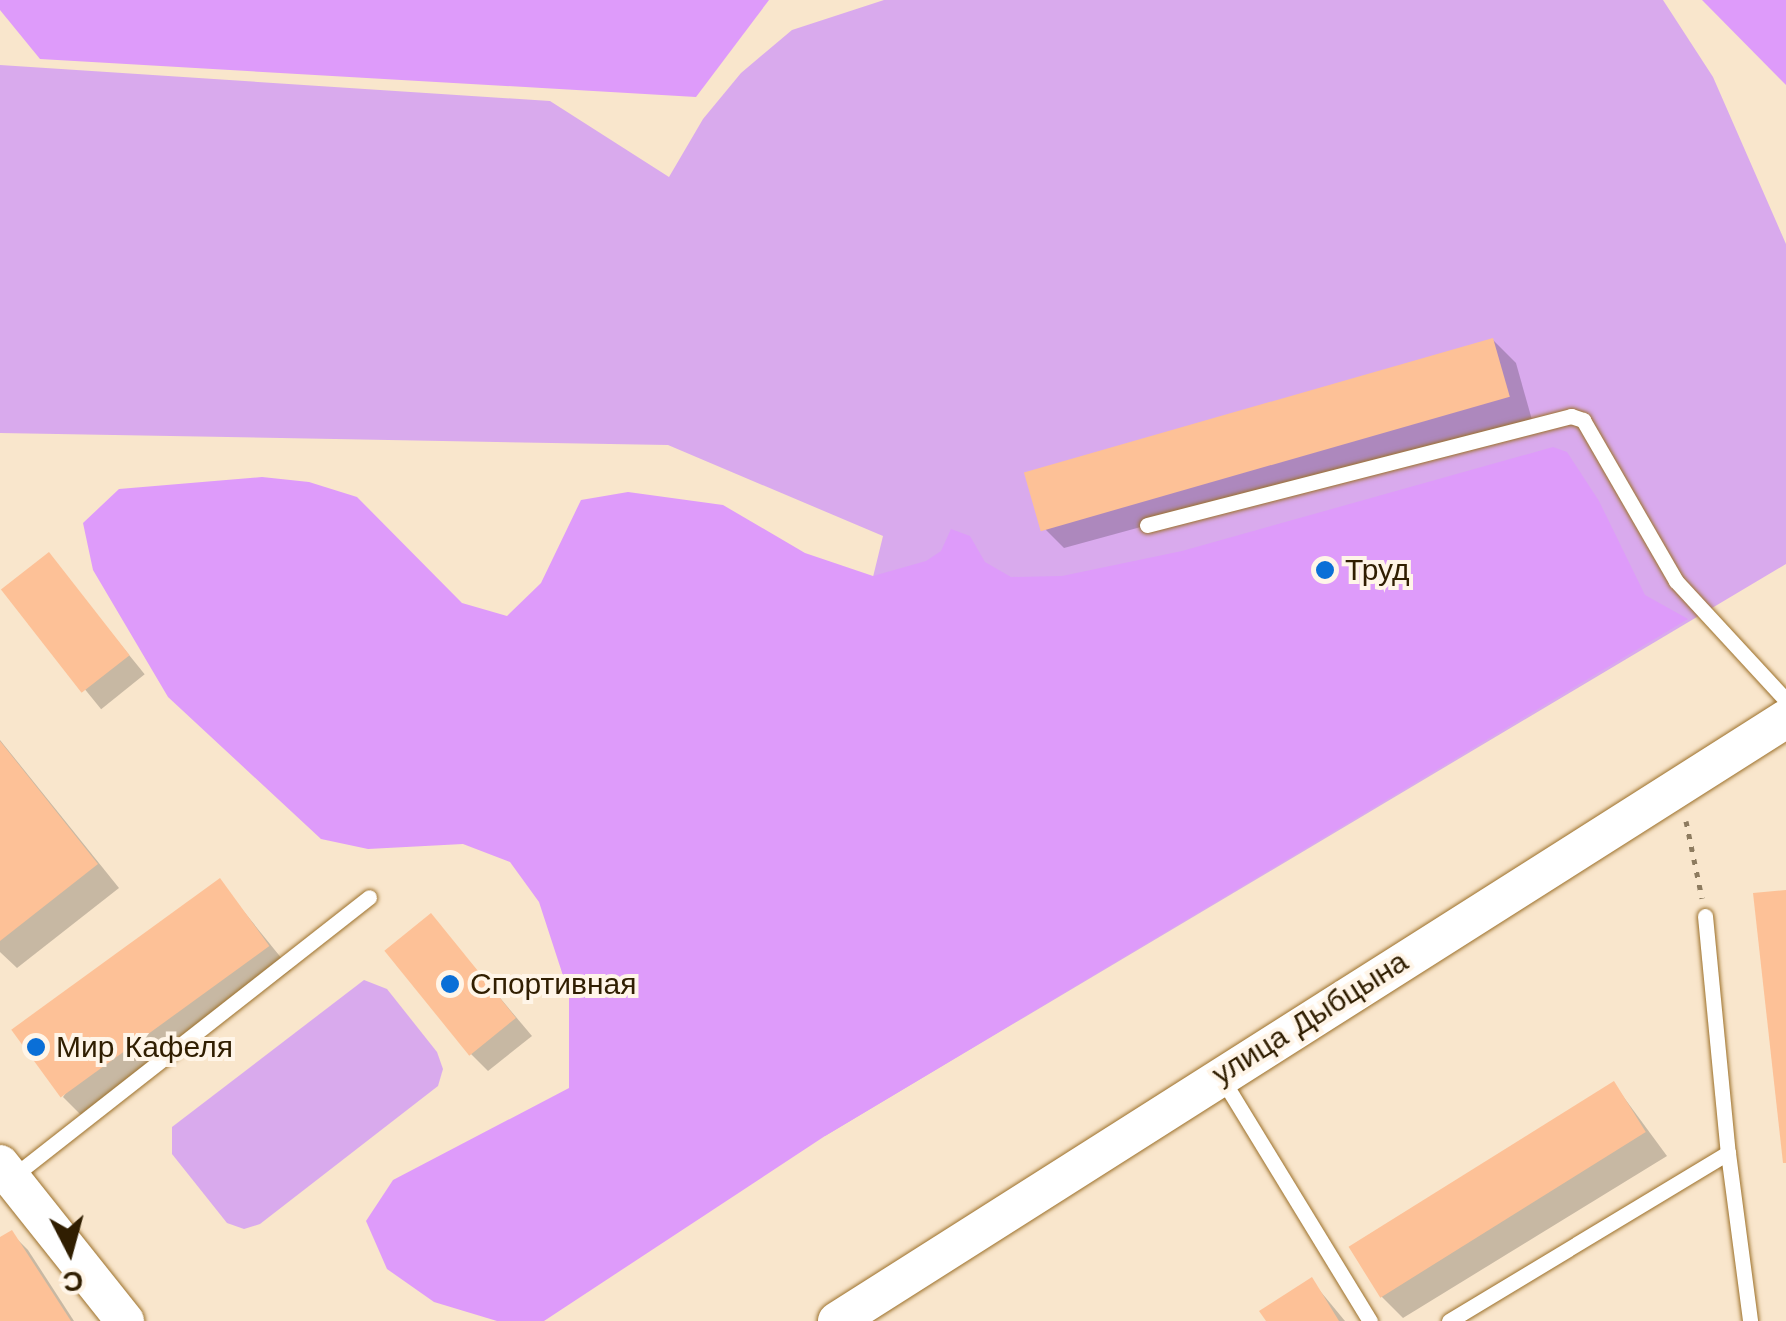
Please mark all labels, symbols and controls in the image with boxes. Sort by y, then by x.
place label: Труд [1345,552,1409,588]
marker: Труд [1314,559,1336,581]
street label: улица Дыбцына [1206,943,1414,1093]
place label: Спортивная [470,966,637,1002]
marker: Спортивная [439,973,461,995]
place label: Мир Кафеля [56,1029,233,1065]
marker: Мир Кафеля [25,1036,47,1058]
north arrow [20,1201,120,1301]
text: С [61,1264,85,1299]

